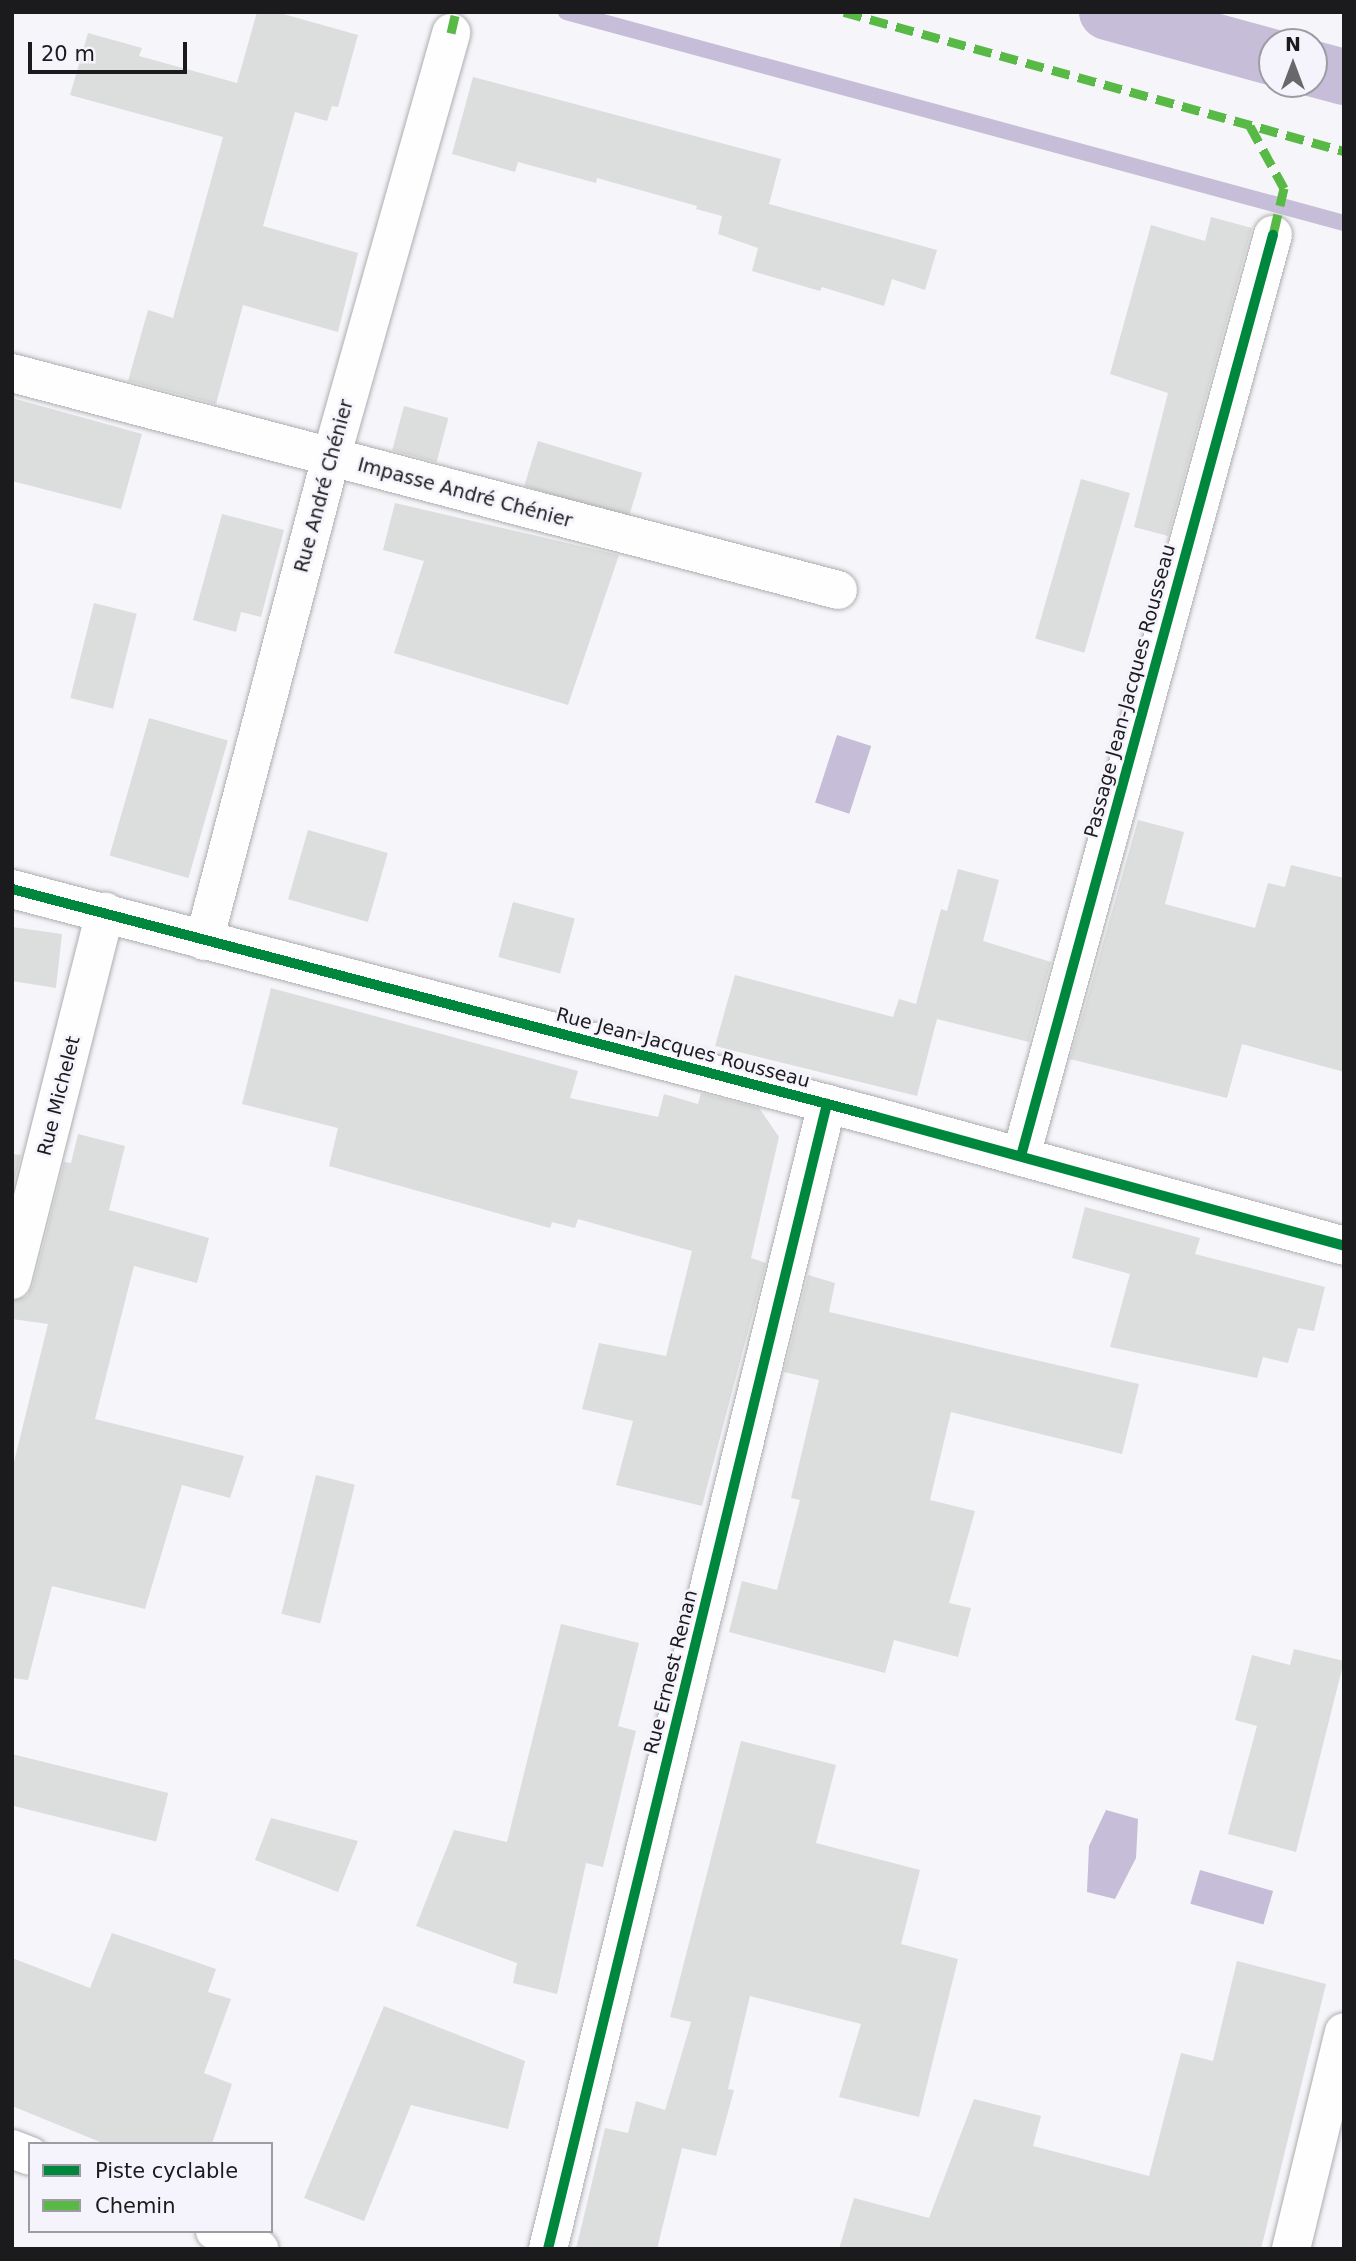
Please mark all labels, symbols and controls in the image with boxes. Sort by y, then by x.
scale bar [32,28,191,72]
north arrow [1258,28,1328,98]
text: N [1285,33,1301,55]
text: 20 m [41,42,95,66]
street label: Rue André Chénier [290,397,358,575]
street label: Impasse André Chénier [355,453,575,533]
street label: Passage Jean-Jacques Rousseau [1080,542,1180,840]
street label: Rue Jean-Jacques Rousseau [554,1003,812,1093]
street label: Rue Michelet [33,1034,85,1158]
street label: Rue Ernest Renan [640,1588,702,1756]
legend [28,2142,273,2233]
text: Piste cyclable [95,2159,238,2183]
text: Chemin [95,2194,176,2218]

